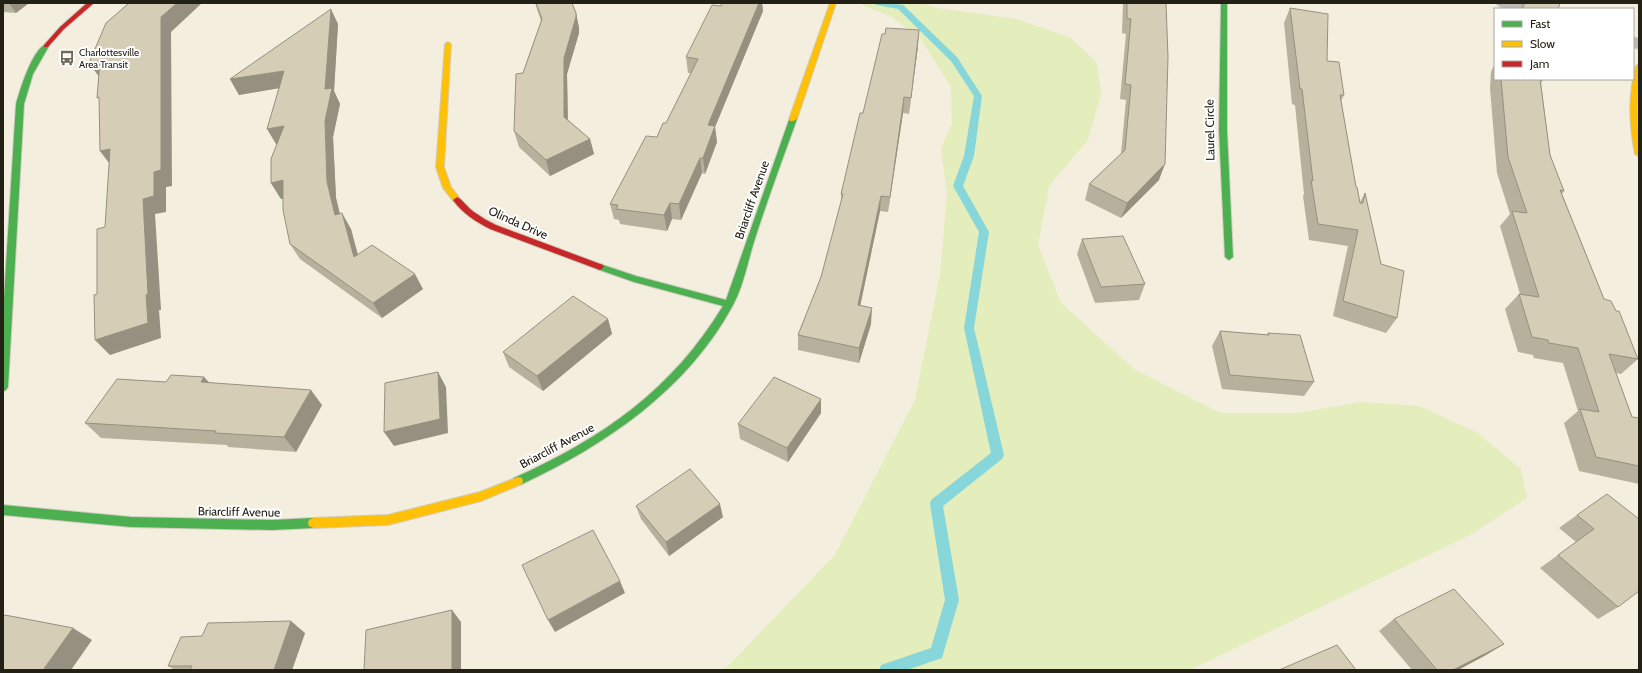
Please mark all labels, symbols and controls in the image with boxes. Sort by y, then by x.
legend [1494,8,1634,80]
text: Fast [1530,16,1550,31]
text: Slow [1530,36,1555,51]
place label: Charlottesville Area Transit [79,46,139,71]
bus stop icon: Charlottesville Area Transit [58,49,76,67]
text: Jam [1529,56,1549,71]
street label: Laurel Circle [1201,99,1218,161]
street label: Briarcliff Avenue [731,158,772,241]
street label: Olinda Drive [486,203,550,242]
street label: Briarcliff Avenue [517,420,597,472]
street label: Briarcliff Avenue [198,503,280,520]

